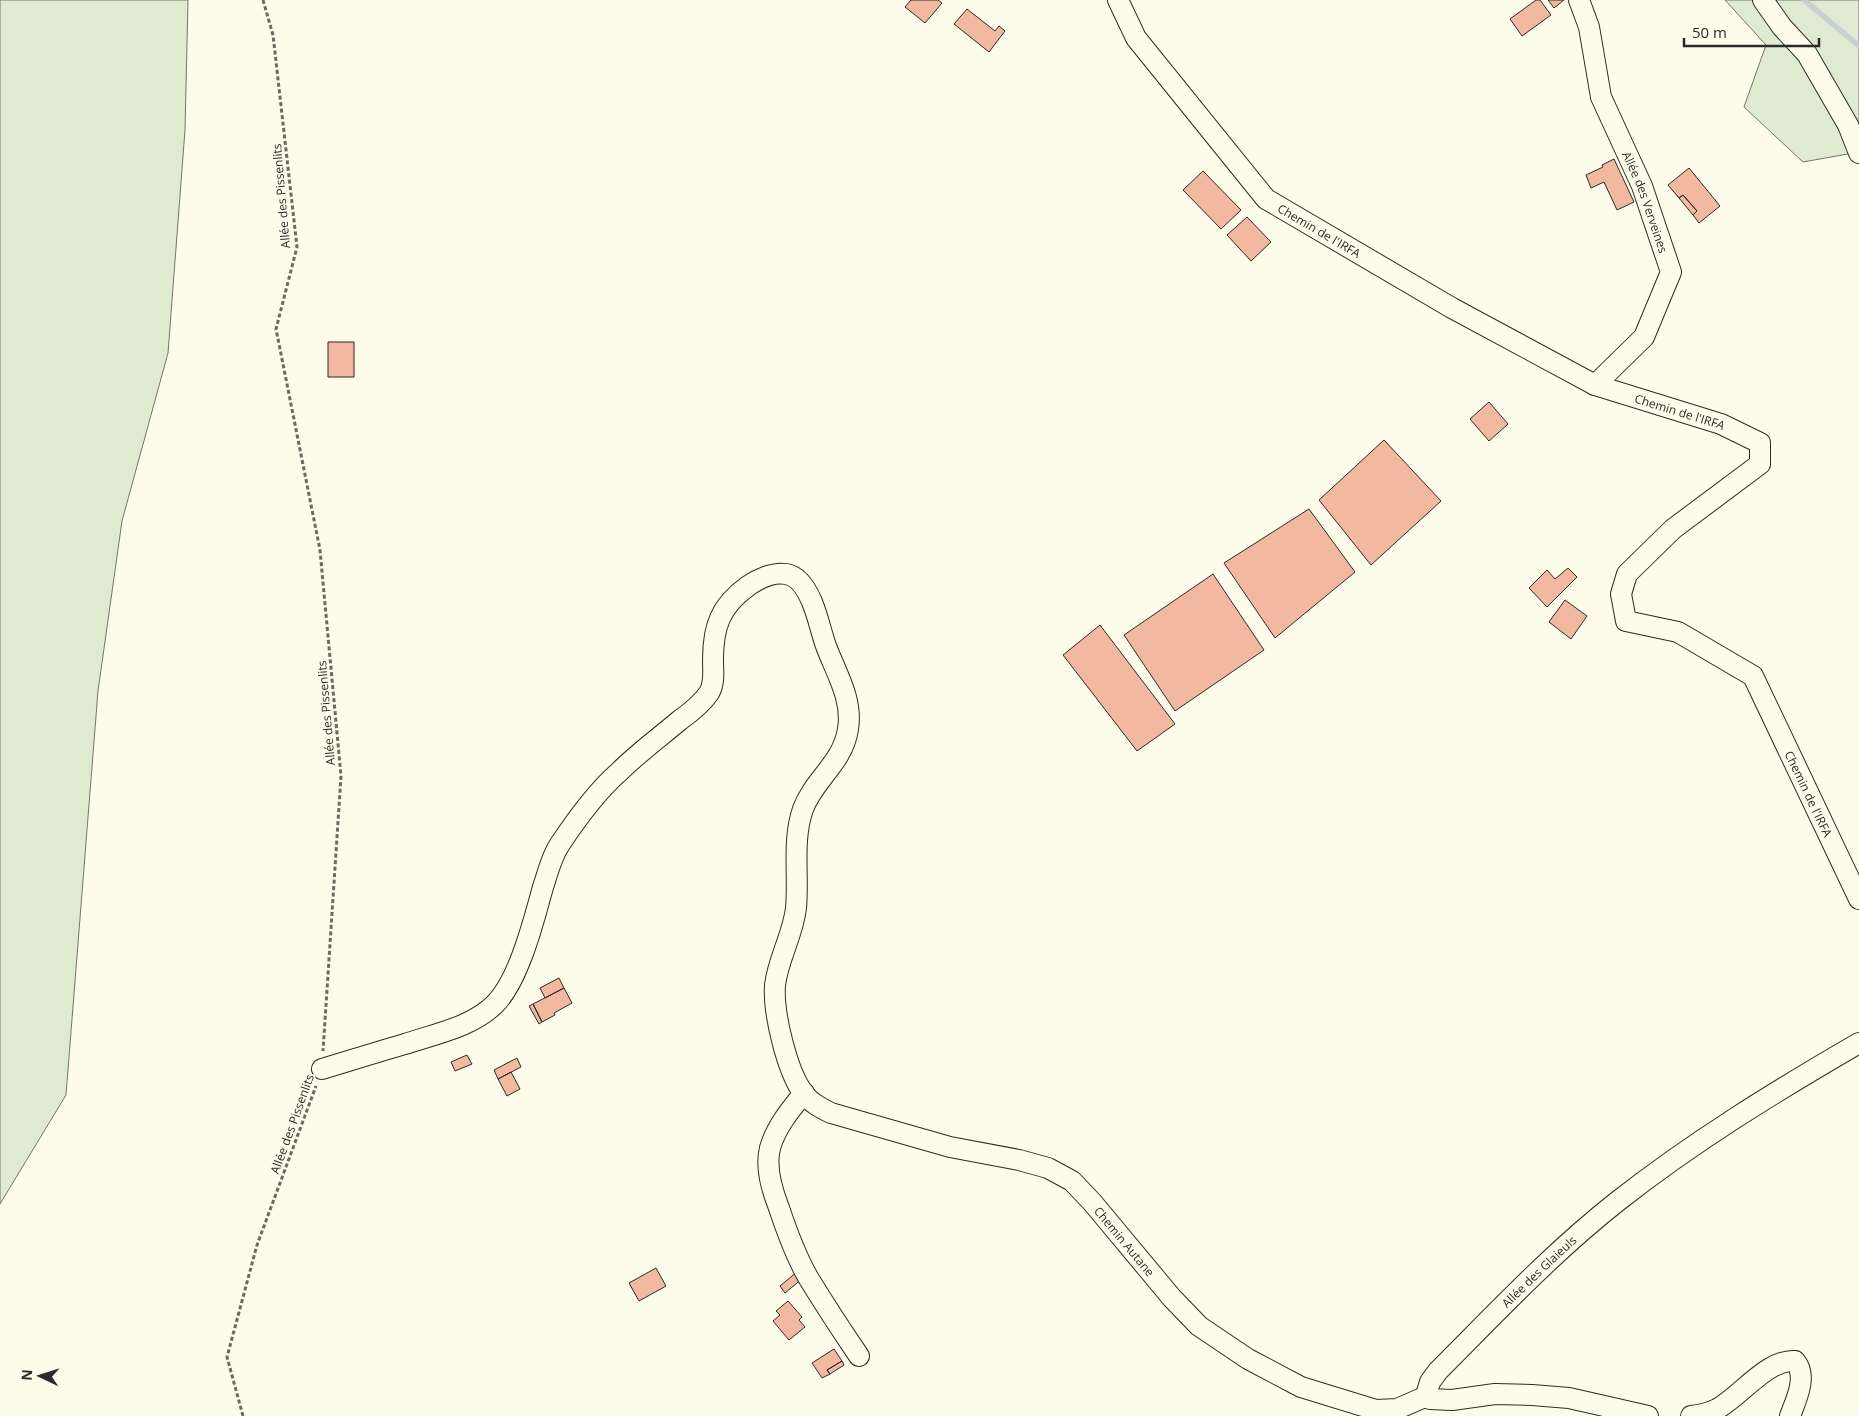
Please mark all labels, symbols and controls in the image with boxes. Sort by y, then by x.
scale bar [1684,15,1819,47]
text: 50 m [1692,22,1727,42]
street label: Allée des Pissenlits [268,143,294,249]
street label: Allée des Verveines [1619,148,1673,255]
street label: Chemin de l'IRFA [1275,199,1365,262]
street label: Chemin de l'IRFA [1633,389,1729,434]
street label: Allée des Pissenlits [313,660,339,766]
street label: Chemin de l'IRFA [1781,748,1837,840]
street label: Allée des Pissenlits [266,1072,318,1176]
street label: Chemin Autane [1090,1203,1159,1280]
street label: Allée des Glaieuls [1497,1231,1580,1311]
north arrow [15,1351,65,1401]
text: N [17,1369,36,1381]

